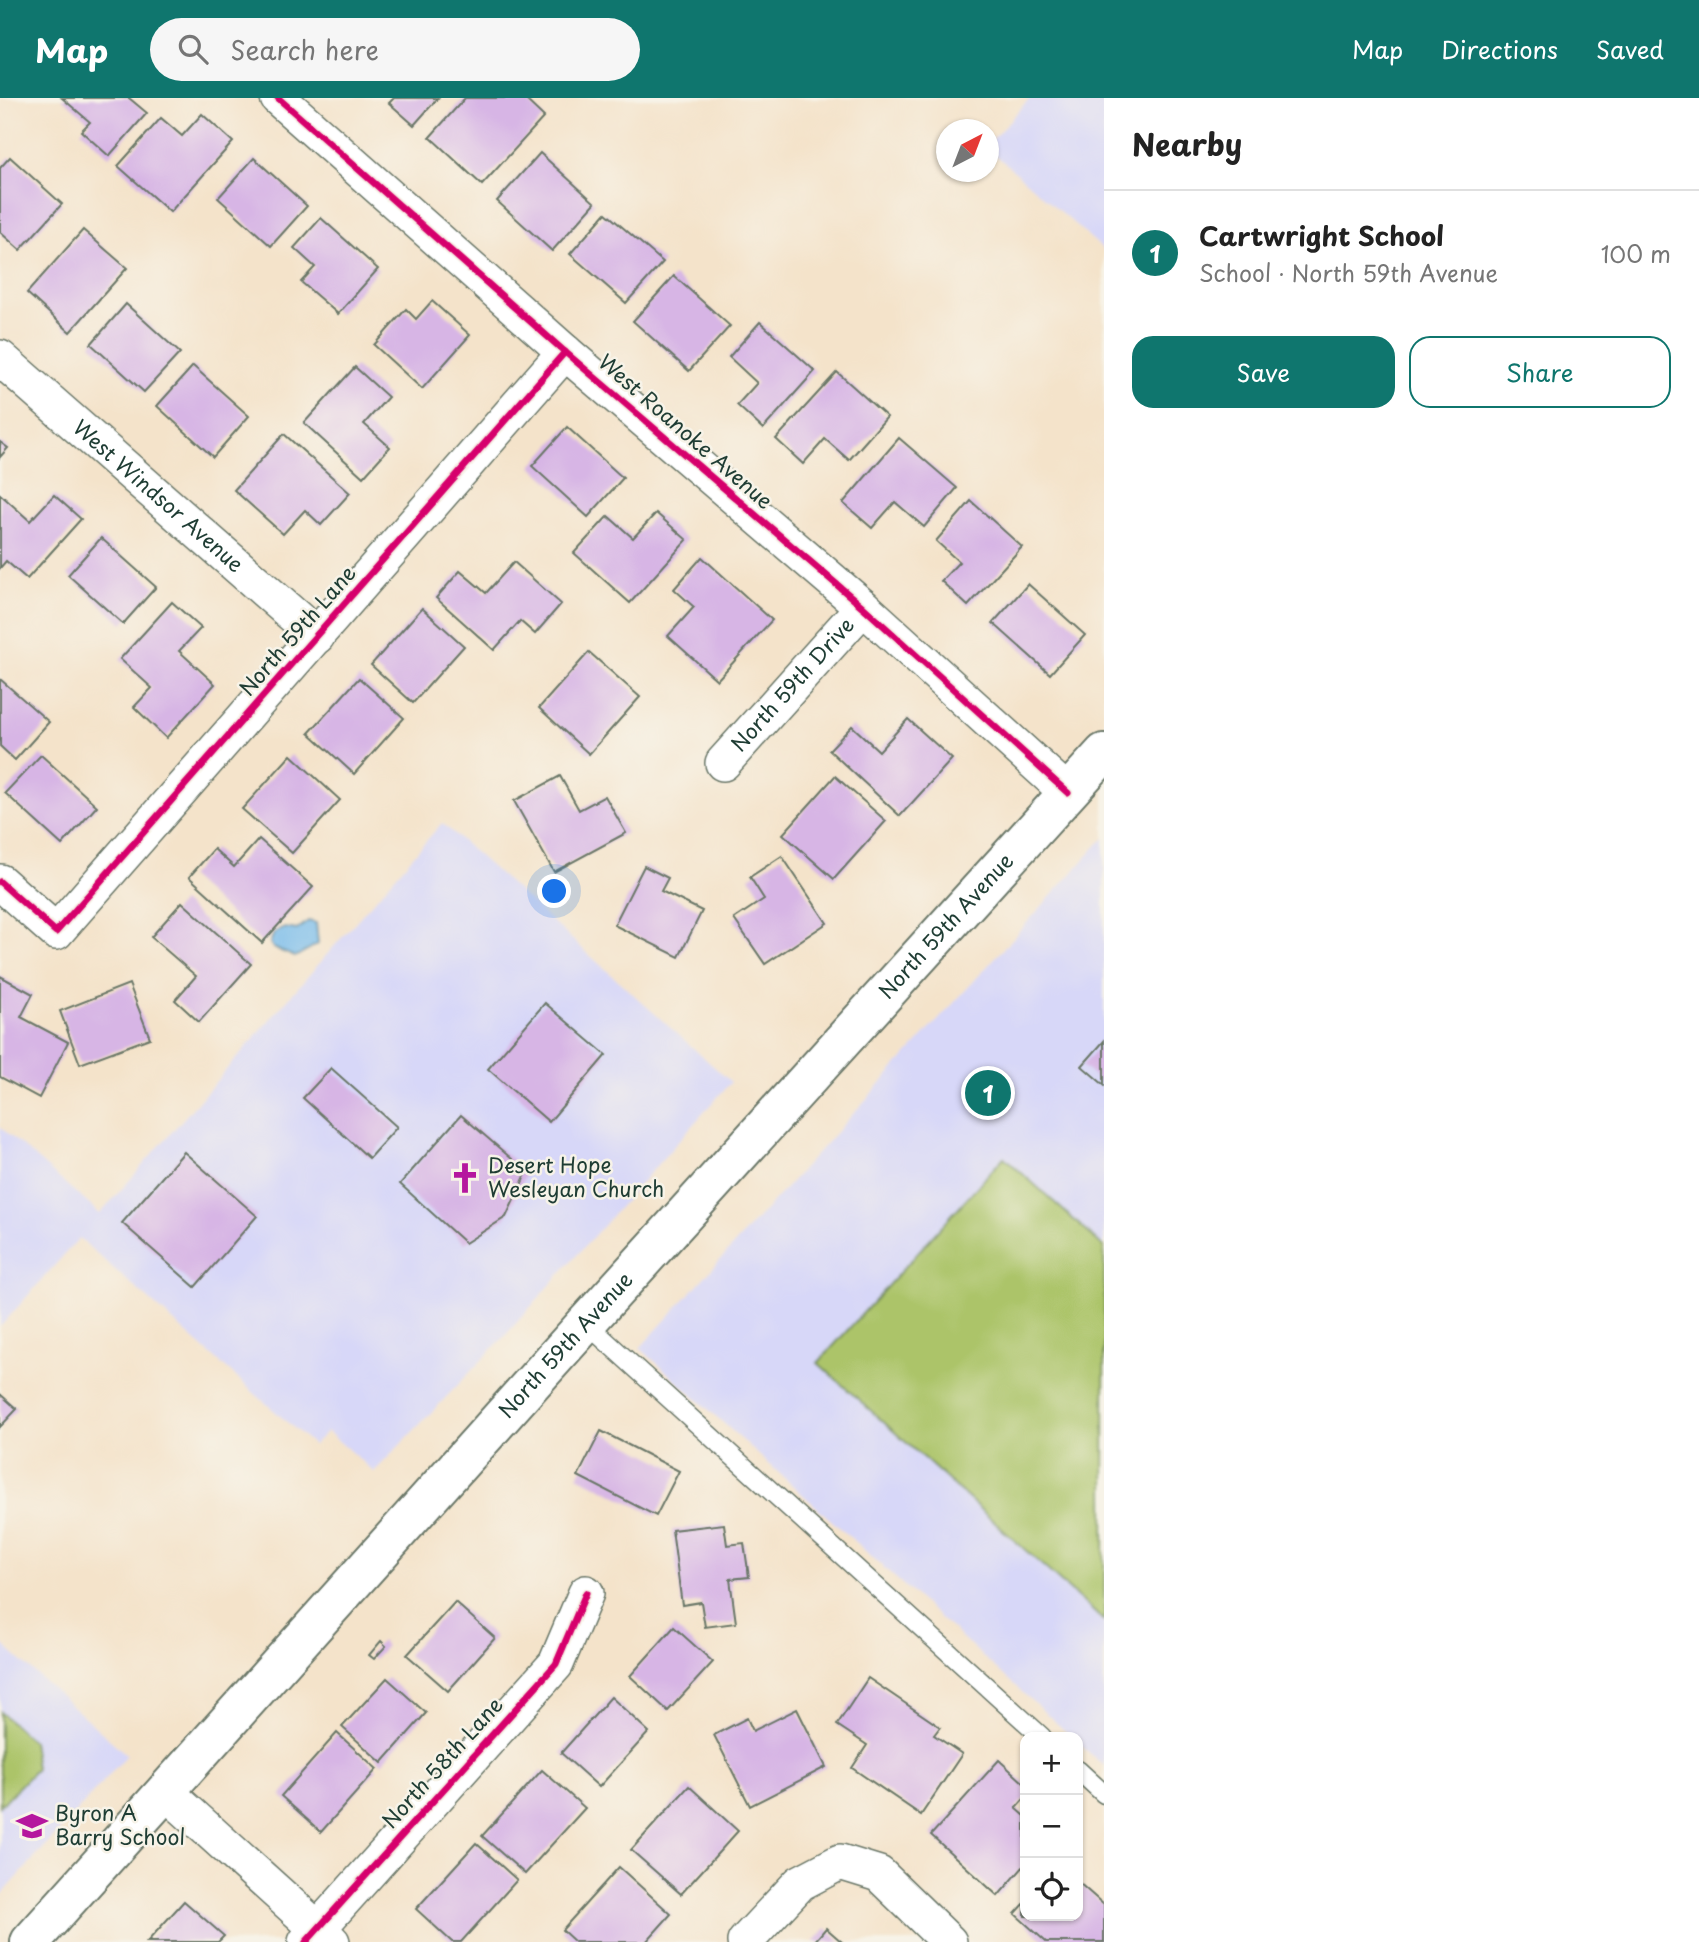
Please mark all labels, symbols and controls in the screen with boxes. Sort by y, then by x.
search box [150,18,640,81]
text: Map [35,24,108,74]
icon: search [174,30,212,68]
text: Search here [230,30,379,69]
text: Map [1352,31,1403,67]
text: Directions [1441,31,1558,67]
text: Saved [1596,31,1664,67]
north arrow [936,119,999,182]
text: Nearby [1132,121,1242,166]
text: Cartwright School [1199,216,1444,255]
text: 1 [1150,236,1161,271]
text: 100 m [1601,236,1671,271]
text: School · North 59th Avenue [1199,255,1498,290]
button: Save [1132,336,1395,408]
button: Share [1409,336,1671,408]
street label: West Roanoke Avenue [592,345,781,516]
street label: West Windsor Avenue [67,411,252,579]
street label: North 59th Lane [231,557,362,702]
street label: North 59th Drive [723,609,861,758]
street label: North 59th Avenue [870,845,1020,1005]
your location [537,874,571,908]
pin: 1 [965,1067,1011,1119]
place label: Desert Hope Wesleyan Church [488,1148,664,1204]
church icon: Desert Hope Wesleyan Church [448,1161,482,1195]
street label: North 59th Avenue [490,1264,639,1424]
street label: North 58th Lane [374,1689,510,1835]
map controls [1020,1732,1083,1921]
button: + [1020,1732,1083,1795]
button: − [1020,1795,1083,1858]
place label: Byron A Barry School [55,1796,185,1852]
school or university icon: Byron A Barry School [15,1809,49,1843]
button: locate [1020,1858,1083,1921]

